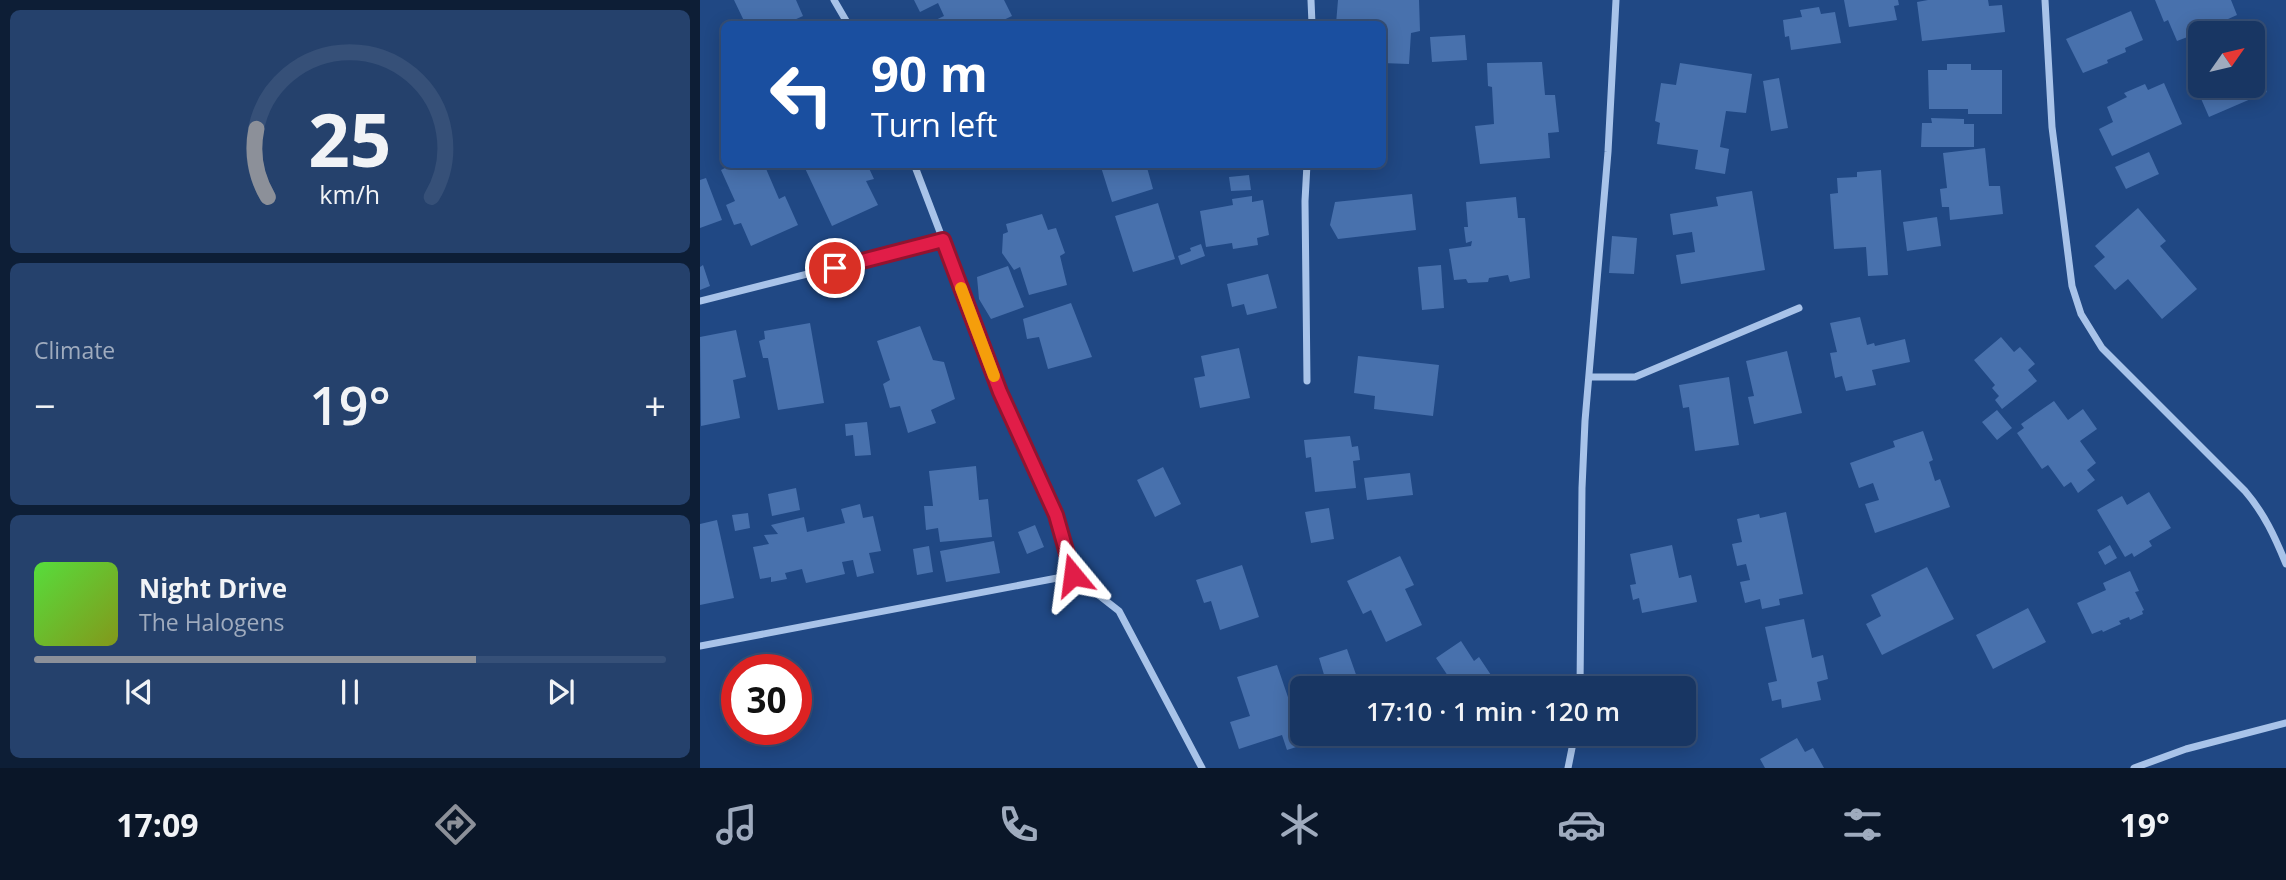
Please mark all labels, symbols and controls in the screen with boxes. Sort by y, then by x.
north arrow [2188,21,2264,98]
map controls [2188,21,2265,98]
text: 90 m [871,40,988,106]
icon: left [756,49,847,140]
text: 25 [308,90,392,189]
text: Turn left [871,103,997,146]
text: km/h [320,177,380,211]
pin [805,238,865,298]
icon: arrive [816,249,854,287]
text: Climate [34,334,115,366]
text: 19° [309,369,391,440]
text: − [34,379,56,431]
text: + [644,379,666,431]
position arrow [1036,538,1110,612]
text: Night Drive [139,570,287,606]
text: The Halogens [139,606,285,638]
speed limit sign: 30 [721,654,812,745]
icon: previous [120,673,158,711]
icon: pause [331,673,369,711]
icon: next [542,673,580,711]
text: 17:10 · 1 min · 120 m [1366,693,1620,729]
icon: directions [431,800,480,849]
icon: music [712,800,761,849]
icon: phone [994,800,1043,849]
icon: climate [1275,800,1324,849]
icon: car [1557,800,1606,849]
icon: filters [1838,800,1887,849]
text: 17:09 [116,803,199,846]
text: 19° [2119,803,2170,846]

